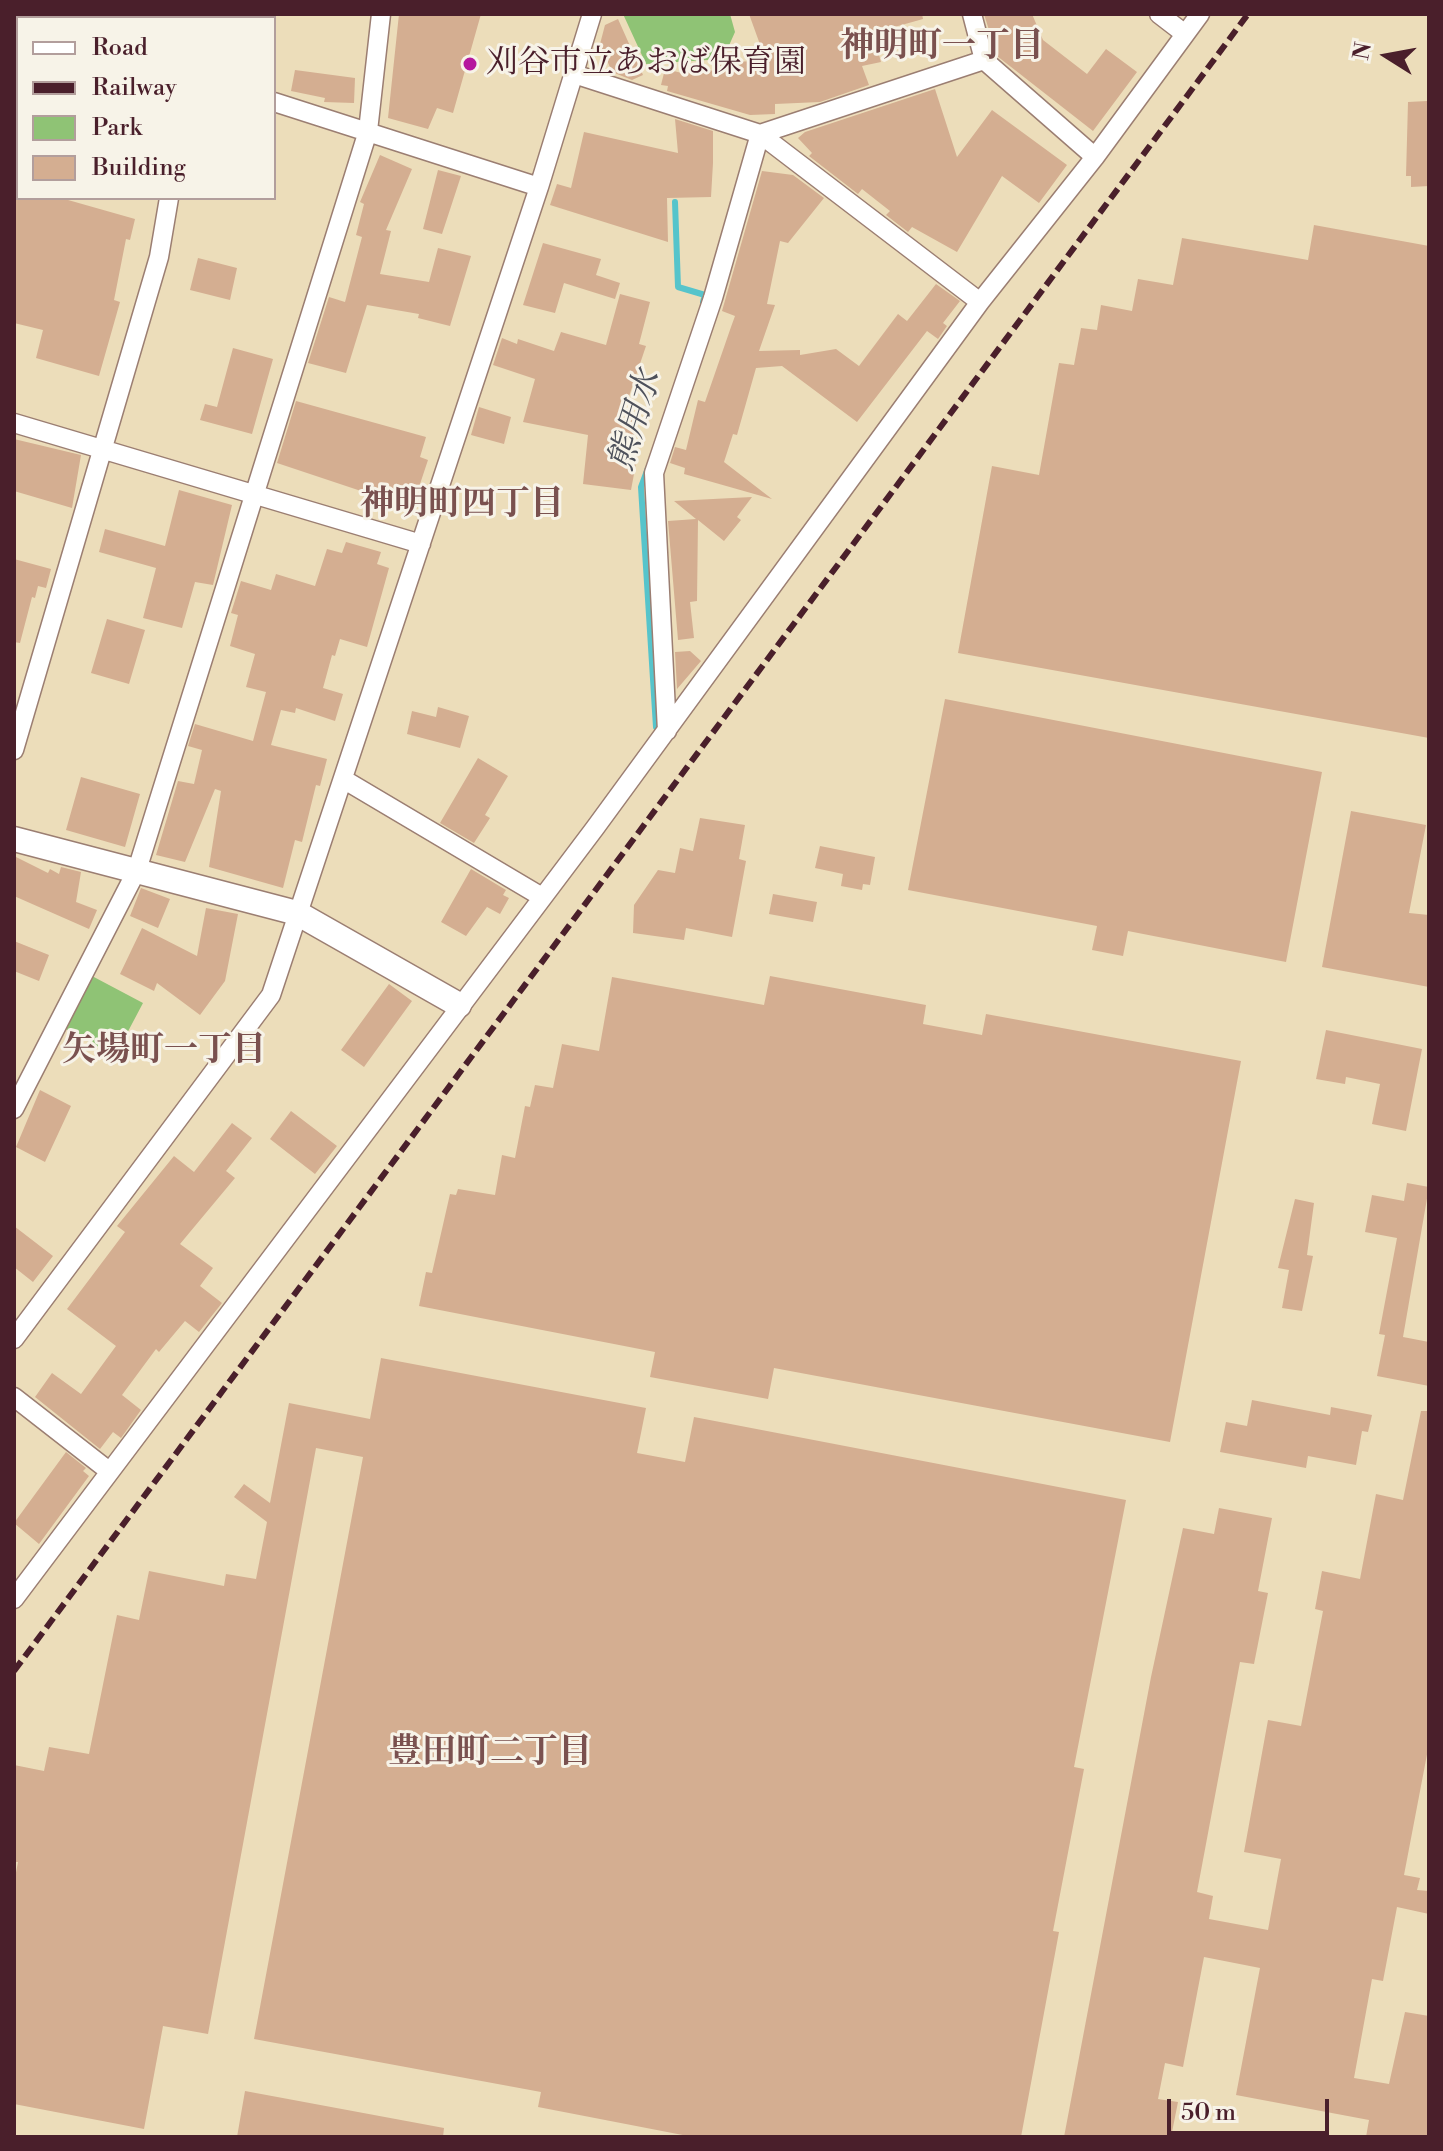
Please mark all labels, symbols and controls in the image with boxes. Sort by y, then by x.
legend [16,16,276,200]
north arrow [1347,16,1427,96]
district label: 神明町一丁目 [840,28,1044,68]
text: Road [92,33,148,63]
text: N [1348,40,1378,62]
place label: 刈谷市立あおば保育園 [486,45,806,83]
marker: 刈谷市立あおば保育園 [461,55,479,73]
text: Railway [92,73,177,103]
text: Park [92,113,142,143]
text: Building [92,153,186,183]
water label: 熊用水 [603,366,671,476]
district label: 神明町四丁目 [360,486,564,526]
district label: 矢場町一丁目 [62,1032,266,1072]
district label: 豊田町二丁目 [388,1734,592,1774]
scale bar [1171,2083,1333,2133]
text: 50 m [1181,2098,1236,2128]

